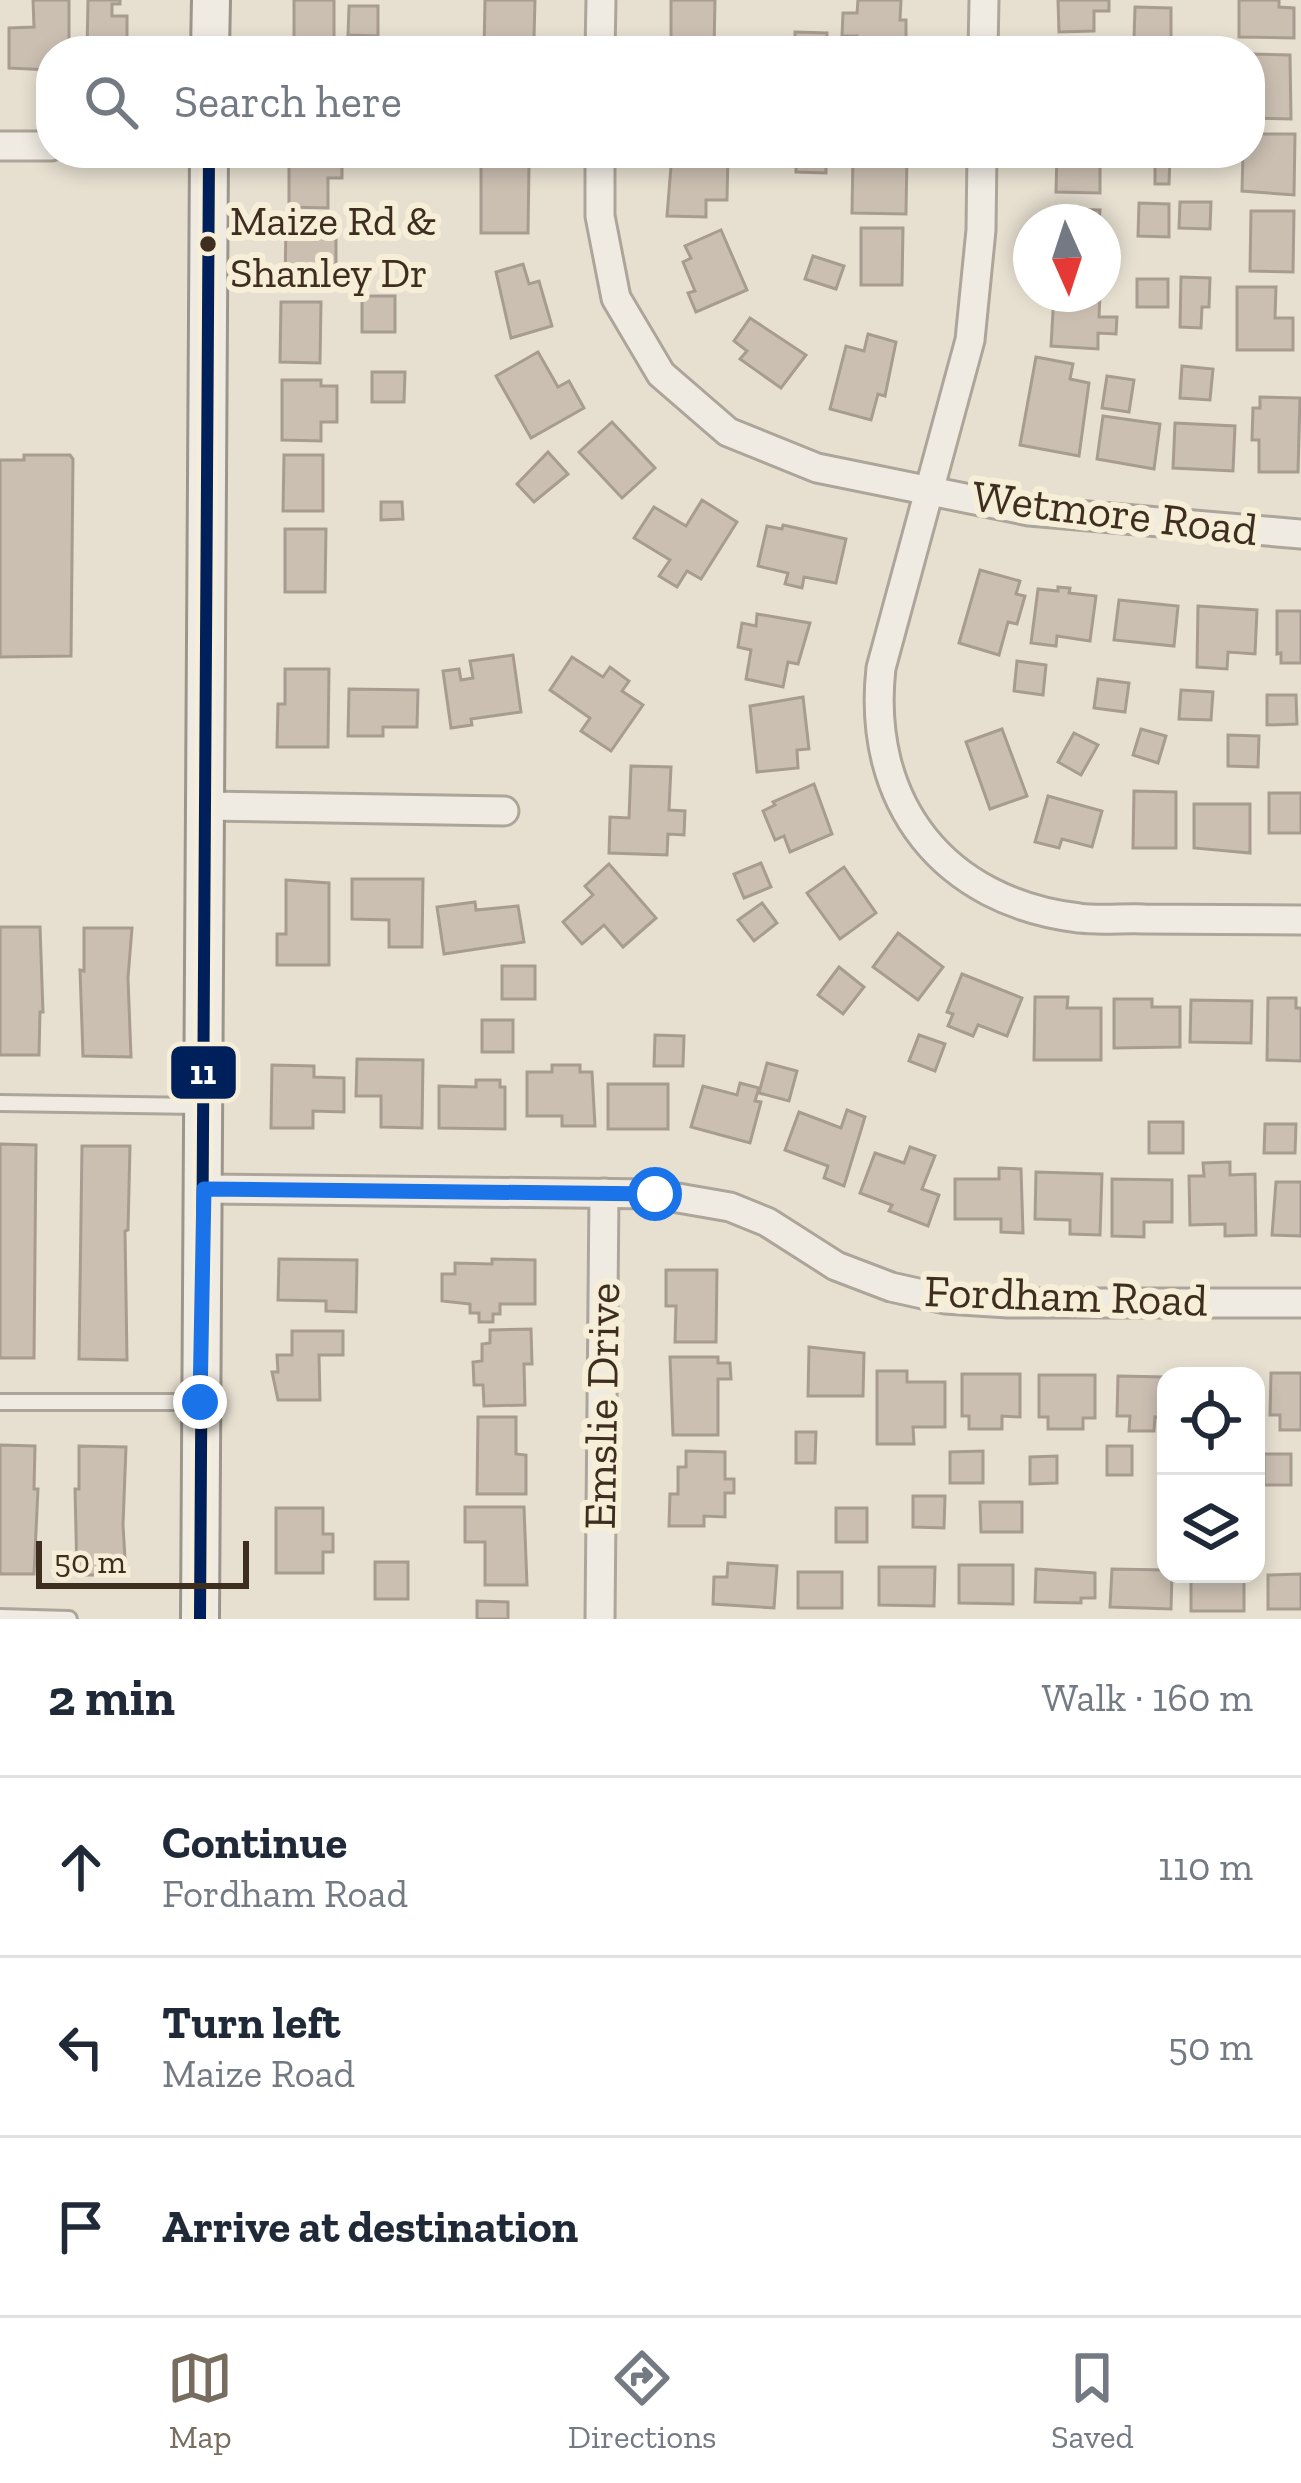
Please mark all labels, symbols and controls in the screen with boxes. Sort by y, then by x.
search box [36,36,1265,168]
icon: search [78,69,144,135]
text: Search here [174,75,402,129]
place label: Maize Rd & Shanley Dr [230,195,436,298]
north arrow [1013,204,1121,312]
marker: Maize Rd & Shanley Dr [197,233,219,255]
street label: Wetmore Road [969,469,1261,557]
line badge: 11 [169,1044,238,1101]
text: 11 [190,1053,216,1092]
route start [628,1167,682,1221]
street label: Fordham Road [923,1264,1209,1328]
street label: Emslie Drive [573,1282,631,1530]
map controls [1157,1367,1265,1583]
button: locate [1157,1367,1265,1475]
route end [173,1375,227,1429]
button: layers [1157,1475,1265,1583]
scale bar [36,1535,249,1588]
text: 50 m [54,1542,126,1581]
text: 2 min [48,1667,175,1728]
text: Walk · 160 m [1042,1674,1253,1721]
text: Continue [162,1816,347,1870]
icon: ahead [48,1834,114,1900]
text: 110 m [1158,1843,1253,1890]
text: Fordham Road [162,1870,408,1917]
text: Turn left [162,1996,340,2050]
icon: left [48,2014,114,2080]
text: 50 m [1168,2023,1253,2070]
text: Maize Road [162,2050,355,2097]
icon: arrive [48,2194,114,2260]
text: Arrive at destination [162,2200,578,2254]
tab: Map [167,2345,233,2456]
tab: Directions [568,2345,717,2456]
tab: Saved [1051,2345,1134,2456]

